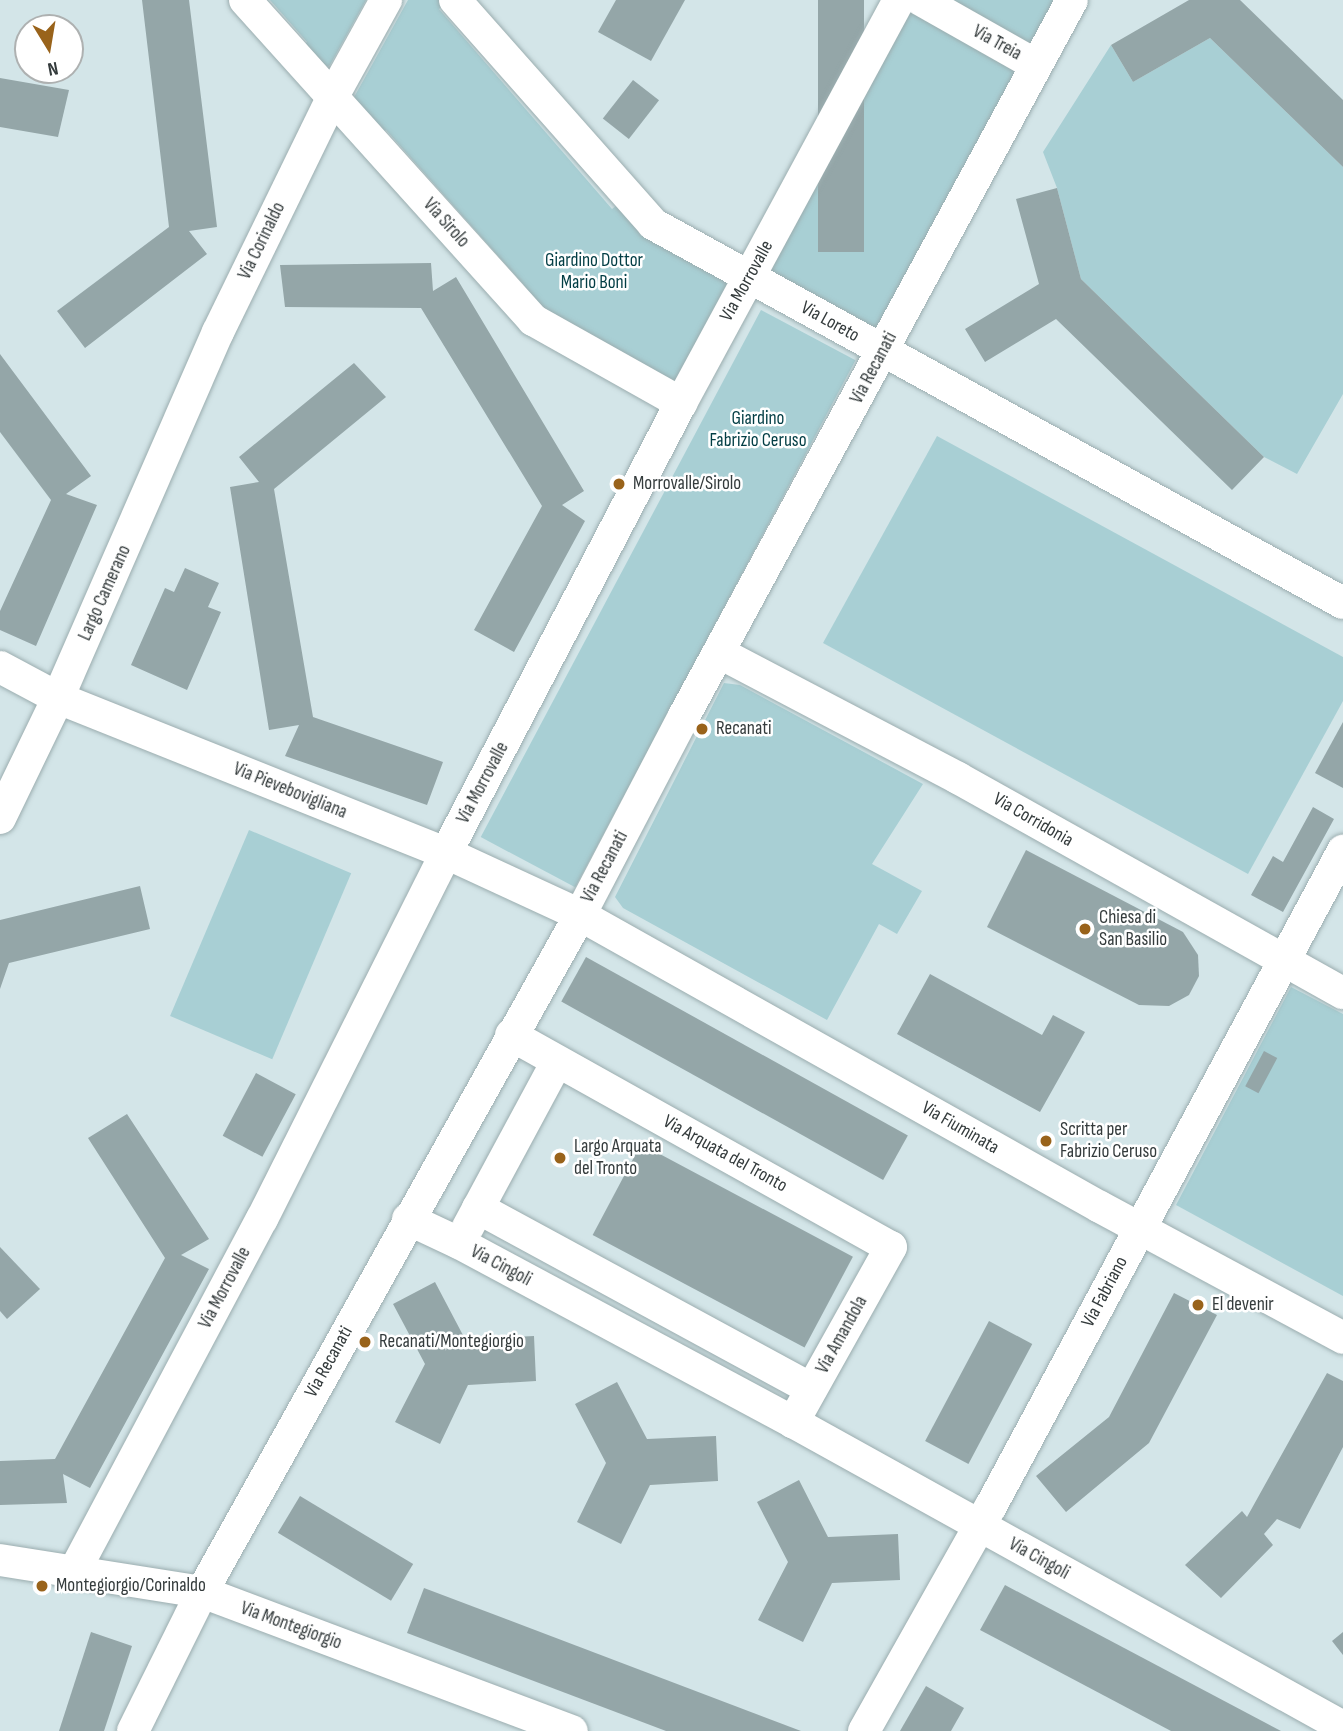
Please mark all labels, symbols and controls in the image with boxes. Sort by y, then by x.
north arrow [14,14,84,84]
street label: Via Treia [969,20,1025,66]
text: N [46,56,60,80]
street label: Via Sirolo [418,194,474,252]
street label: Via Corinaldo [234,199,290,283]
street label: Via Morrovalle [715,237,779,325]
park label: Giardino Dottor Mario Boni [545,250,643,294]
street label: Via Loreto [797,297,863,347]
street label: Via Recanati [846,328,902,408]
park label: Giardino Fabrizio Ceruso [709,408,807,452]
place label: Morrovalle/Sirolo [633,473,741,495]
marker: Morrovalle/Sirolo [611,476,627,492]
street label: Largo Camerano [74,542,136,644]
place label: Recanati [716,718,772,740]
marker: Recanati [694,721,710,737]
street label: Via Morrovalle [452,738,514,828]
street label: Via Pievebovigliana [230,758,350,824]
street label: Via Corridonia [989,788,1077,852]
street label: Via Recanati [577,827,633,907]
place label: Chiesa di San Basilio [1099,907,1167,951]
marker: Chiesa di San Basilio [1077,921,1093,937]
street label: Via Fiuminata [917,1097,1003,1159]
street label: Via Arquata del Tronto [659,1110,791,1198]
place label: Scritta per Fabrizio Ceruso [1060,1119,1157,1163]
marker: Scritta per Fabrizio Ceruso [1038,1133,1054,1149]
place label: Largo Arquata del Tronto [574,1136,662,1180]
marker: Largo Arquata del Tronto [552,1150,568,1166]
street label: Via Cingoli [466,1240,536,1292]
street label: Via Morrovalle [194,1243,256,1333]
street label: Via Fabriano [1077,1253,1133,1331]
street label: Via Amandola [811,1292,873,1378]
place label: El devenir [1212,1294,1274,1316]
marker: El devenir [1190,1297,1206,1313]
street label: Via Recanati [300,1322,358,1402]
place label: Recanati/Montegiorgio [379,1331,524,1353]
marker: Recanati/Montegiorgio [357,1334,373,1350]
street label: Via Cingoli [1005,1533,1073,1585]
place label: Montegiorgio/Corinaldo [56,1575,206,1597]
marker: Montegiorgio/Corinaldo [34,1578,50,1594]
street label: Via Montegiorgio [237,1597,345,1655]

